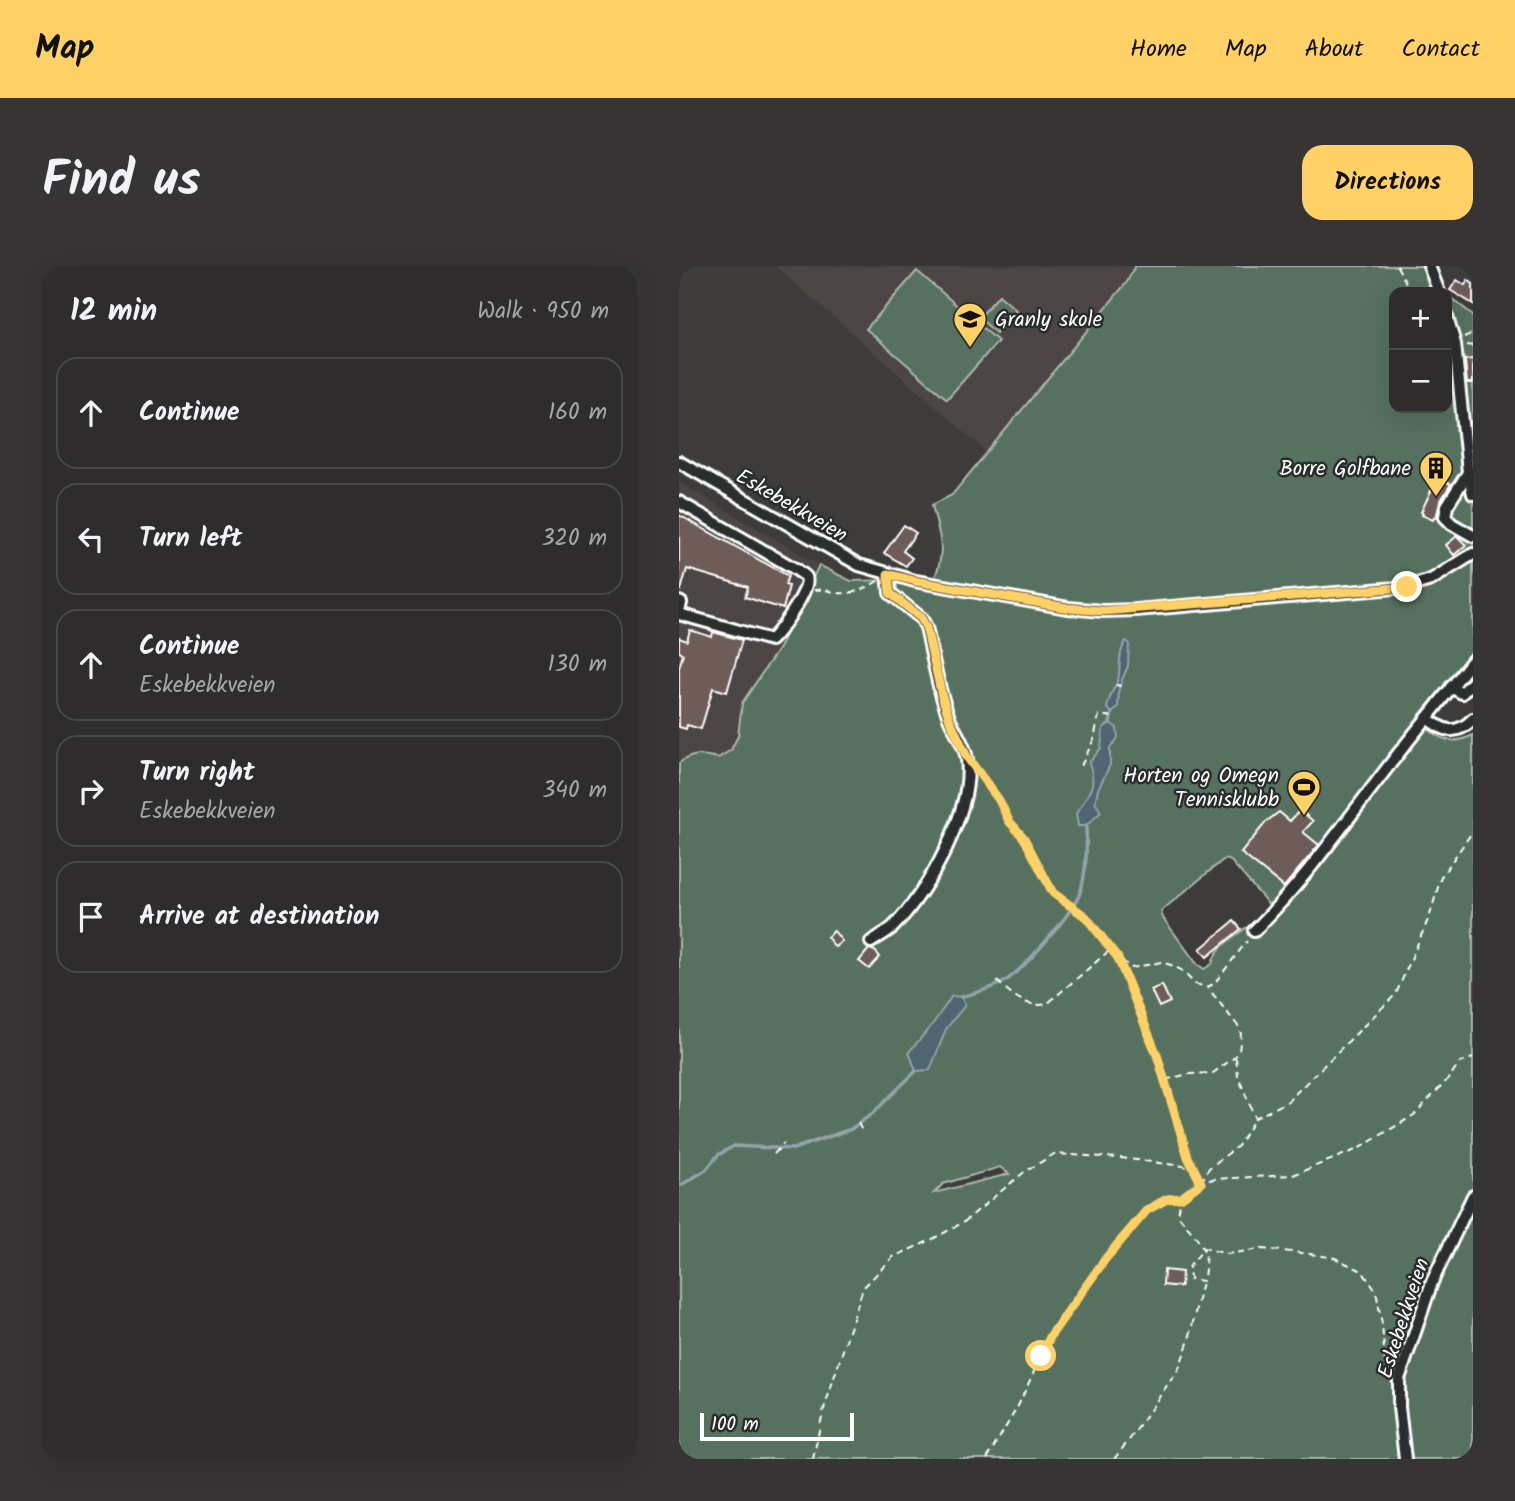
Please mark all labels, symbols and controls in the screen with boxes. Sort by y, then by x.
text: Map [35,23,95,76]
text: Home [1130,30,1187,69]
text: Map [1225,30,1267,69]
text: About [1305,30,1363,69]
text: Contact [1401,30,1480,69]
text: Find us [42,143,200,221]
button: Directions [1302,145,1473,220]
map controls [1389,287,1452,413]
button: + [1389,287,1452,350]
text: 12 min [70,288,157,336]
text: Walk · 950 m [477,294,609,330]
school or university icon: Granly skole [951,300,989,349]
place label: Granly skole [995,304,1103,337]
button: − [1389,350,1452,413]
text: Continue [139,392,240,434]
icon: ahead [72,394,110,432]
text: 160 m [548,395,607,431]
building icon: Borre Golfbane [1417,449,1455,498]
place label: Borre Golfbane [1279,453,1412,486]
street label: Eskebekkveien [729,461,853,552]
text: Turn left [139,518,242,560]
icon: left [72,520,110,558]
text: 320 m [541,521,607,557]
route end [1391,571,1422,602]
text: Continue [139,626,240,668]
icon: ahead [72,646,110,684]
text: 130 m [548,647,607,683]
text: Eskebekkveien [139,668,276,704]
text: Turn right [139,752,255,794]
place label: Horten og Omegn Tennisklubb [1123,760,1279,817]
sports icon: Horten og Omegn Tennisklubb [1285,768,1323,817]
icon: right [72,772,110,810]
text: 340 m [542,773,607,809]
text: Eskebekkveien [139,794,276,830]
text: Arrive at destination [139,896,379,938]
icon: arrive [72,898,110,936]
street label: Eskebekkveien [1369,1254,1439,1383]
route start [1025,1340,1056,1371]
scale bar [700,1410,854,1442]
text: 100 m [711,1410,759,1440]

